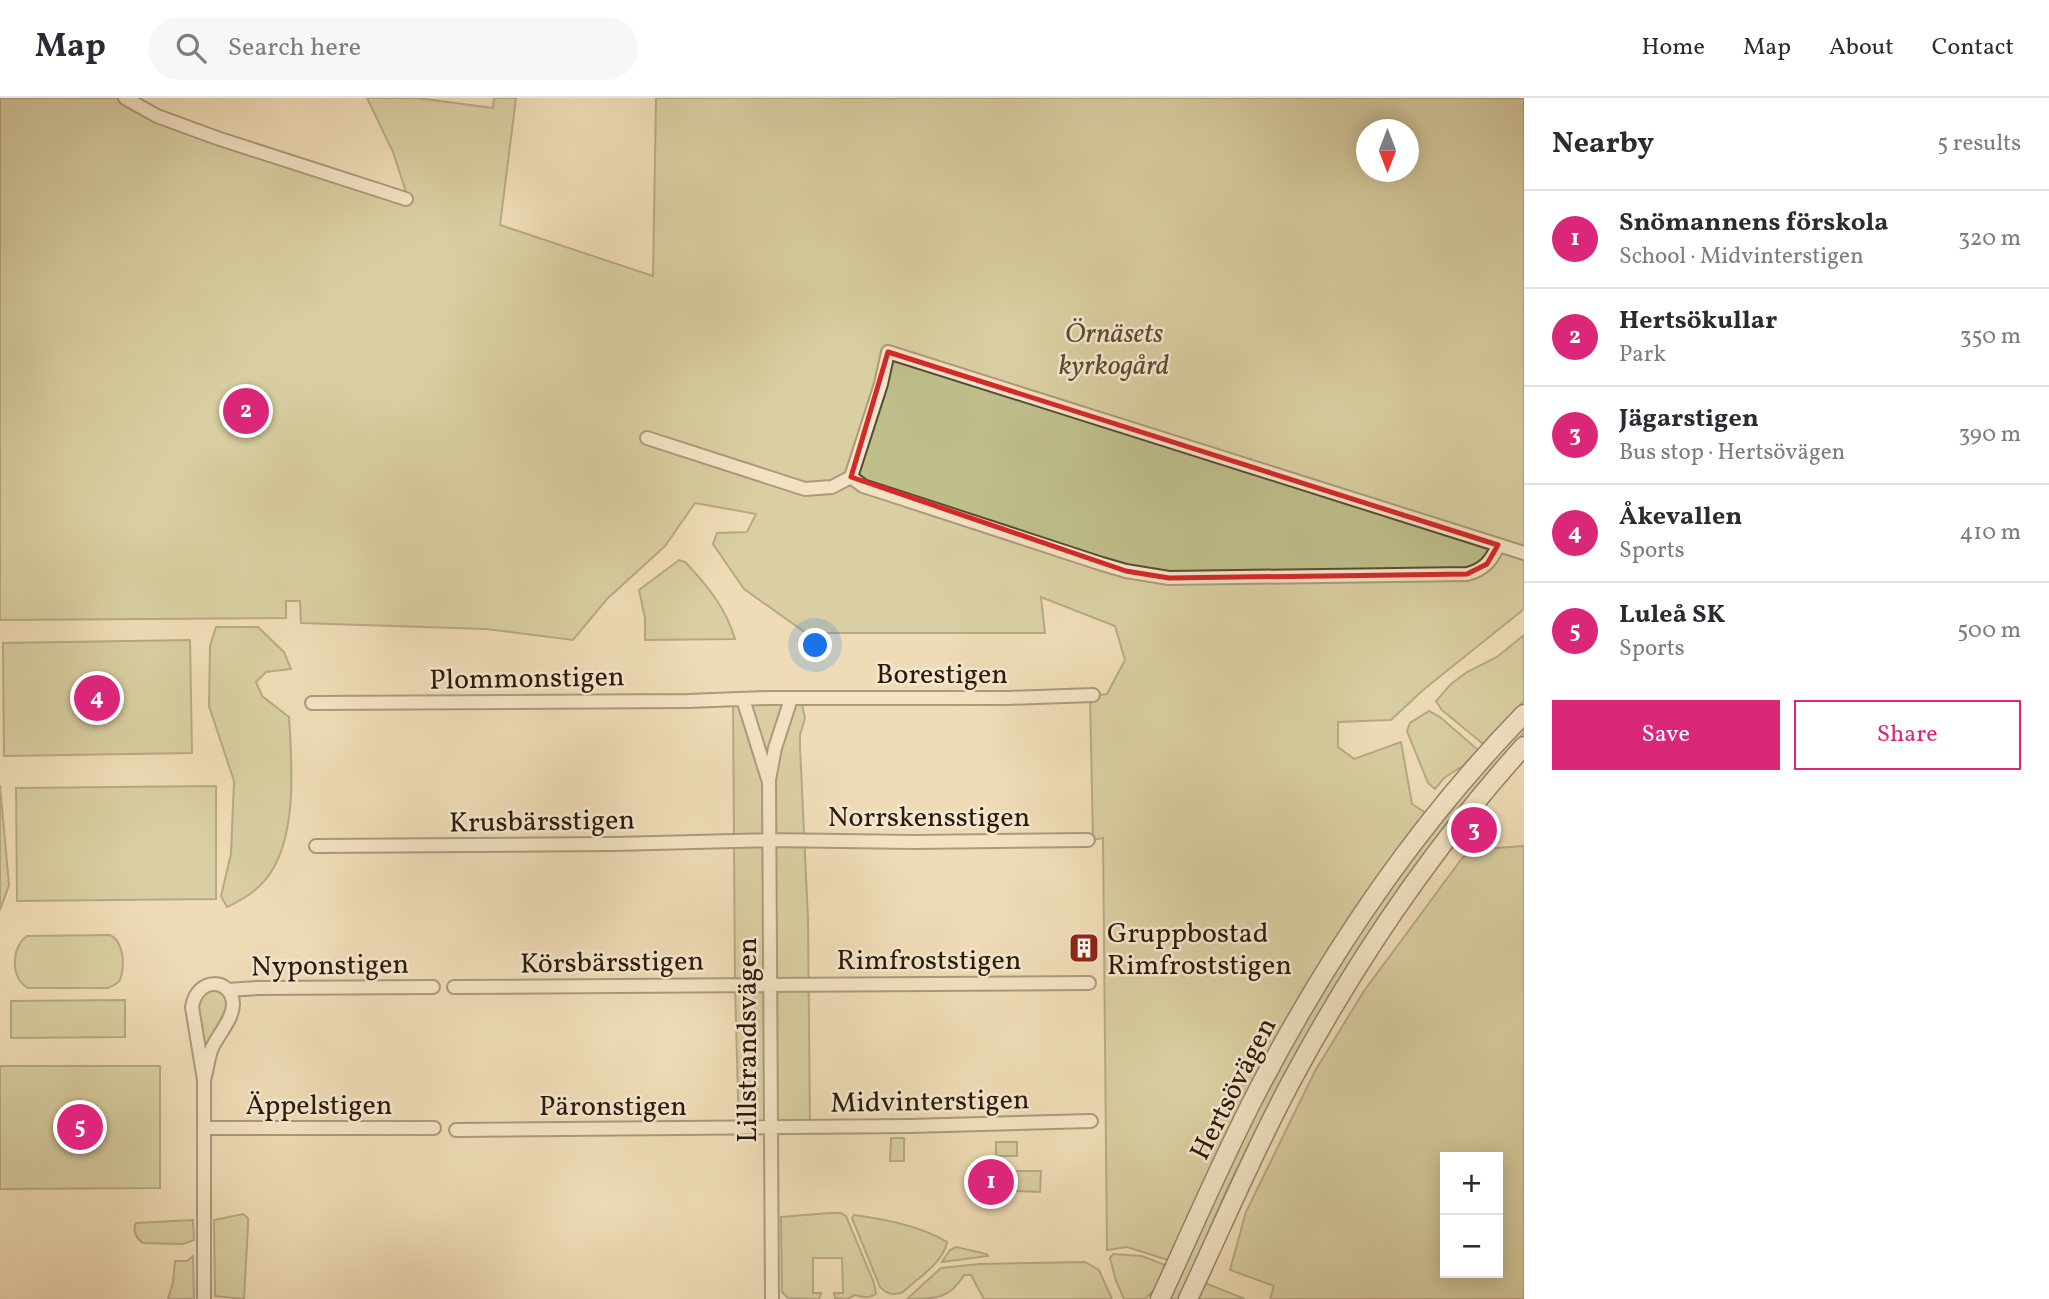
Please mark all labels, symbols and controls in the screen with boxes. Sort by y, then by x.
search box [148,17,638,80]
text: Map [35,25,106,71]
icon: search [172,29,210,67]
text: Search here [228,30,361,66]
text: Home [1641,31,1705,65]
text: Map [1743,31,1791,65]
text: About [1829,31,1894,65]
text: Contact [1932,31,2014,65]
north arrow [1356,119,1419,182]
text: Nearby [1552,123,1654,165]
text: 5 results [1937,128,2021,160]
text: Snömannens förskola [1619,205,1888,241]
text: 1 [1570,223,1580,255]
text: 320 m [1958,223,2021,255]
text: School · Midvinterstigen [1619,241,1864,273]
text: Hertsökullar [1619,303,1777,339]
park label: Örnäsets kyrkogård [1059,315,1169,386]
text: 2 [1569,321,1581,353]
text: 350 m [1960,321,2021,353]
text: Park [1619,339,1666,371]
pin: 2 [223,385,269,437]
text: Jägarstigen [1619,401,1759,437]
text: 3 [1569,419,1581,451]
text: 390 m [1958,419,2021,451]
text: Bus stop · Hertsövägen [1619,437,1845,469]
text: Åkevallen [1619,499,1742,535]
text: 4 [1568,517,1582,549]
text: 410 m [1960,517,2021,549]
text: Sports [1619,535,1685,567]
text: Luleå SK [1619,597,1725,633]
text: 5 [1569,615,1581,647]
text: 500 m [1957,615,2021,647]
your location [798,628,832,662]
text: Sports [1619,633,1685,665]
street label: Borestigen [876,656,1008,695]
street label: Plommonstigen [429,658,625,701]
pin: 4 [74,672,120,724]
button: Save [1552,700,1780,770]
button: Share [1794,700,2021,770]
street label: Norrskensstigen [828,799,1030,838]
street label: Krusbärsstigen [449,801,635,844]
pin: 3 [1451,804,1497,856]
place label: Gruppbostad Rimfroststigen [1107,915,1292,986]
building icon: Gruppbostad Rimfroststigen [1067,931,1101,965]
street label: Lillstrandsvägen [729,937,768,1143]
street label: Körsbärsstigen [520,942,704,985]
street label: Rimfroststigen [837,942,1021,981]
street label: Nyponstigen [251,946,409,987]
street label: Hertsövägen [1182,1011,1287,1167]
street label: Midvinterstigen [830,1081,1030,1124]
street label: Äppelstigen [246,1087,392,1126]
street label: Päronstigen [539,1088,687,1127]
pin: 5 [57,1101,103,1153]
map controls [1440,1152,1503,1278]
button: + [1440,1152,1503,1215]
pin: 1 [968,1156,1014,1208]
button: − [1440,1215,1503,1278]

